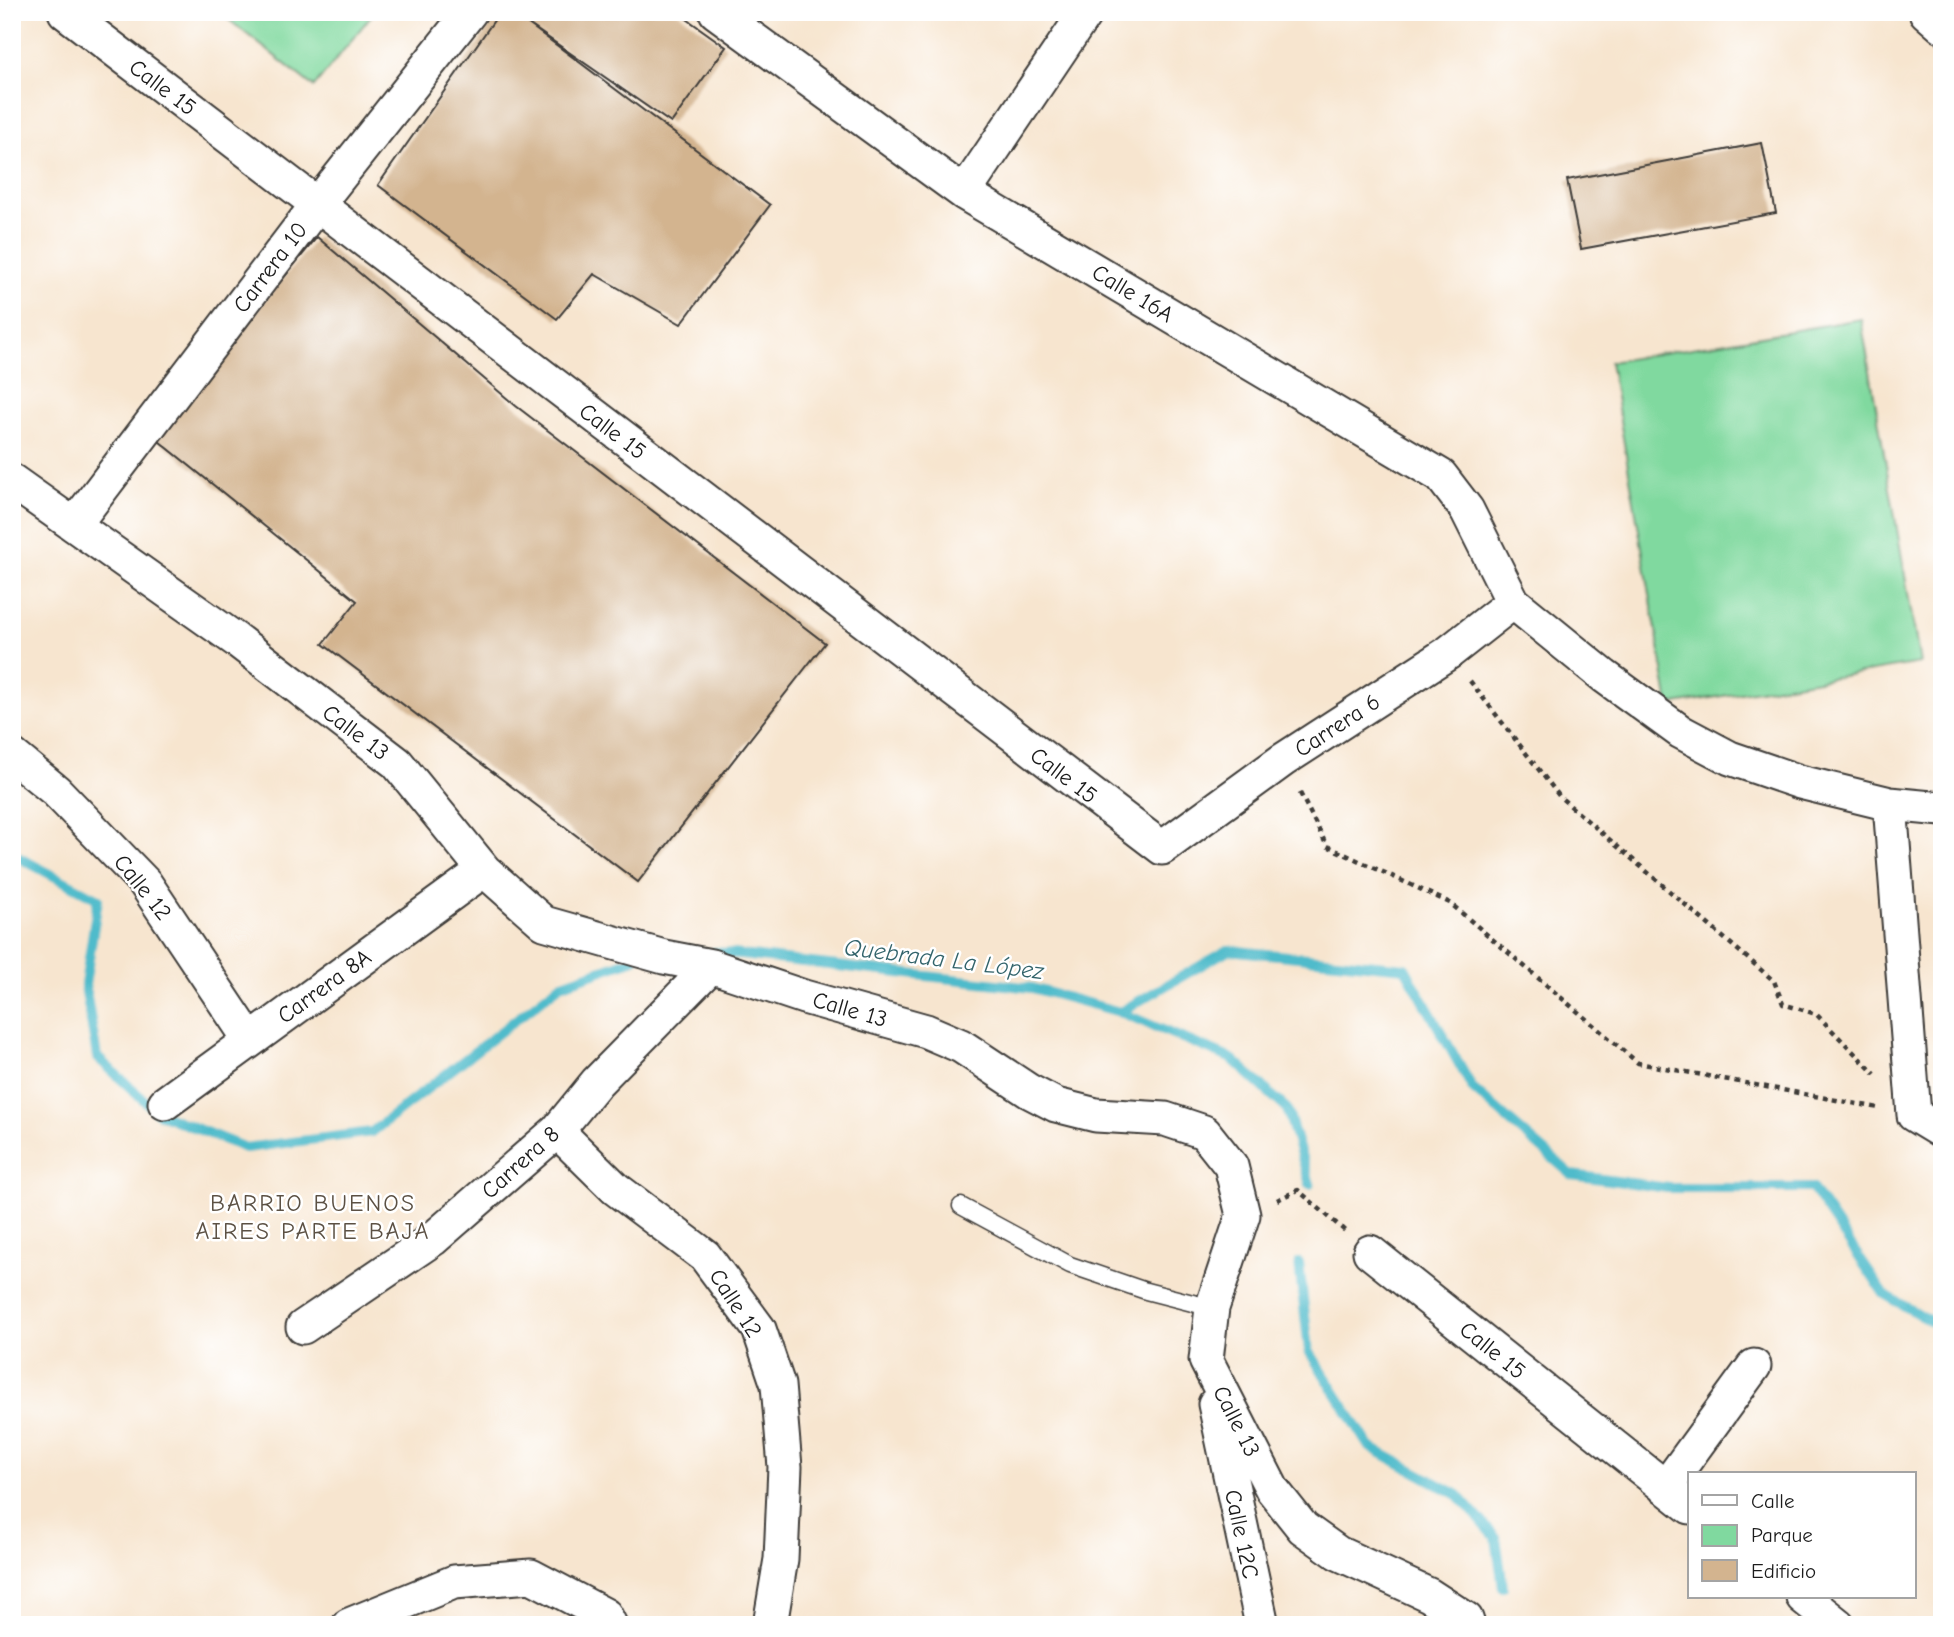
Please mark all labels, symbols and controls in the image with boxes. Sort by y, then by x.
street label: Calle 15 [124,53,202,121]
street label: Carrera 10 [228,217,313,318]
street label: Calle 16A [1087,259,1178,328]
street label: Calle 15 [574,397,652,465]
street label: Carrera 6 [1290,688,1385,763]
street label: Calle 13 [317,699,394,766]
street label: Calle 15 [1025,741,1103,809]
street label: Calle 12 [108,849,177,925]
water label: Quebrada La López [843,933,1046,985]
street label: Carrera 8A [272,944,376,1029]
street label: Calle 13 [810,986,890,1033]
street label: Carrera 8 [476,1120,565,1204]
district label: BARRIO BUENOS AIRES PARTE BAJA [196,1189,430,1245]
street label: Calle 12 [703,1264,768,1343]
street label: Calle 15 [1454,1316,1531,1385]
street label: Calle 13 [1207,1381,1266,1461]
legend [1688,1472,1916,1598]
street label: Calle 12C [1219,1487,1264,1581]
text: Calle [1751,1489,1794,1513]
text: Parque [1751,1523,1813,1547]
text: Edificio [1751,1559,1816,1583]

